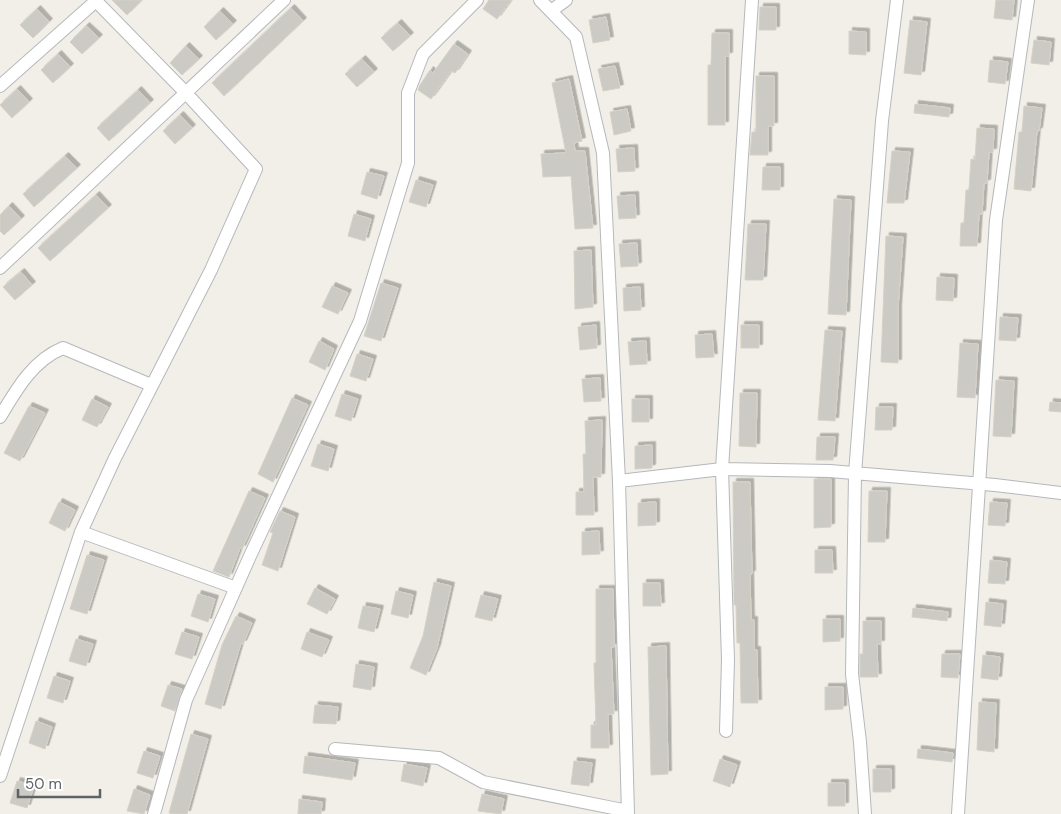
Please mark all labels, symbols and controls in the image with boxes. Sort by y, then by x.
scale bar [18,766,100,798]
text: 50 m [25,774,62,794]

